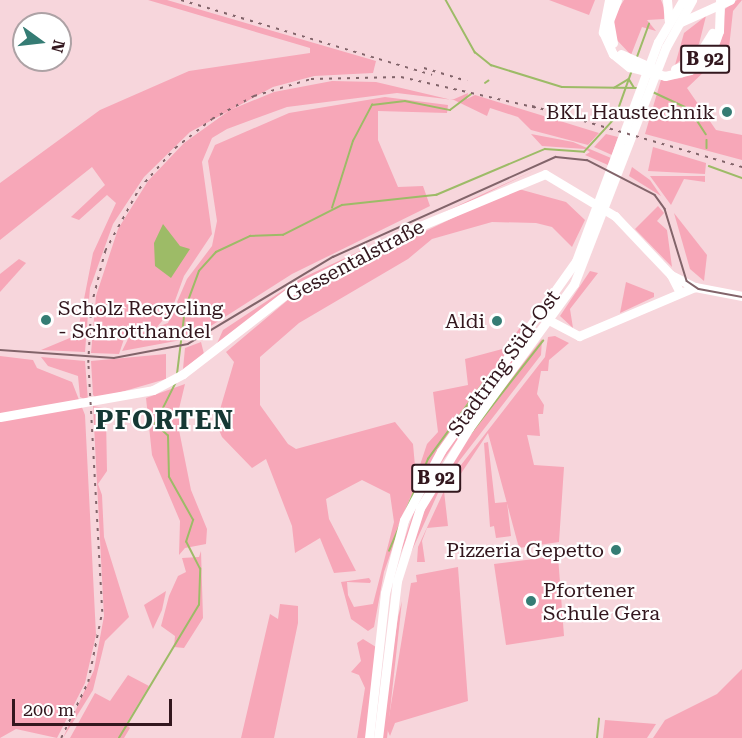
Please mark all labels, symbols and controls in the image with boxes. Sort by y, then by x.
north arrow [12,12,72,72]
text: N [47,38,69,55]
road number: B 92 [680,44,730,74]
place label: BKL Haustechnik [546,100,715,124]
marker: BKL Haustechnik [720,105,734,119]
street label: Gessentalstraße [282,214,428,308]
street label: Stadtring Süd-Ost [443,286,565,440]
place label: Scholz Recycling - Schrotthandel [58,296,223,343]
place label: Aldi [445,309,485,333]
marker: Scholz Recycling - Schrotthandel [39,313,53,327]
marker: Aldi [490,314,504,328]
district label: PFORTEN [95,405,235,437]
road number: B 92 [410,463,462,493]
place label: Pizzeria Gepetto [446,538,604,562]
marker: Pizzeria Gepetto [609,543,623,557]
place label: Pfortener Schule Gera [543,578,660,625]
marker: Pfortener Schule Gera [524,594,538,608]
scale bar [15,687,176,725]
text: 200 m [23,699,74,720]

